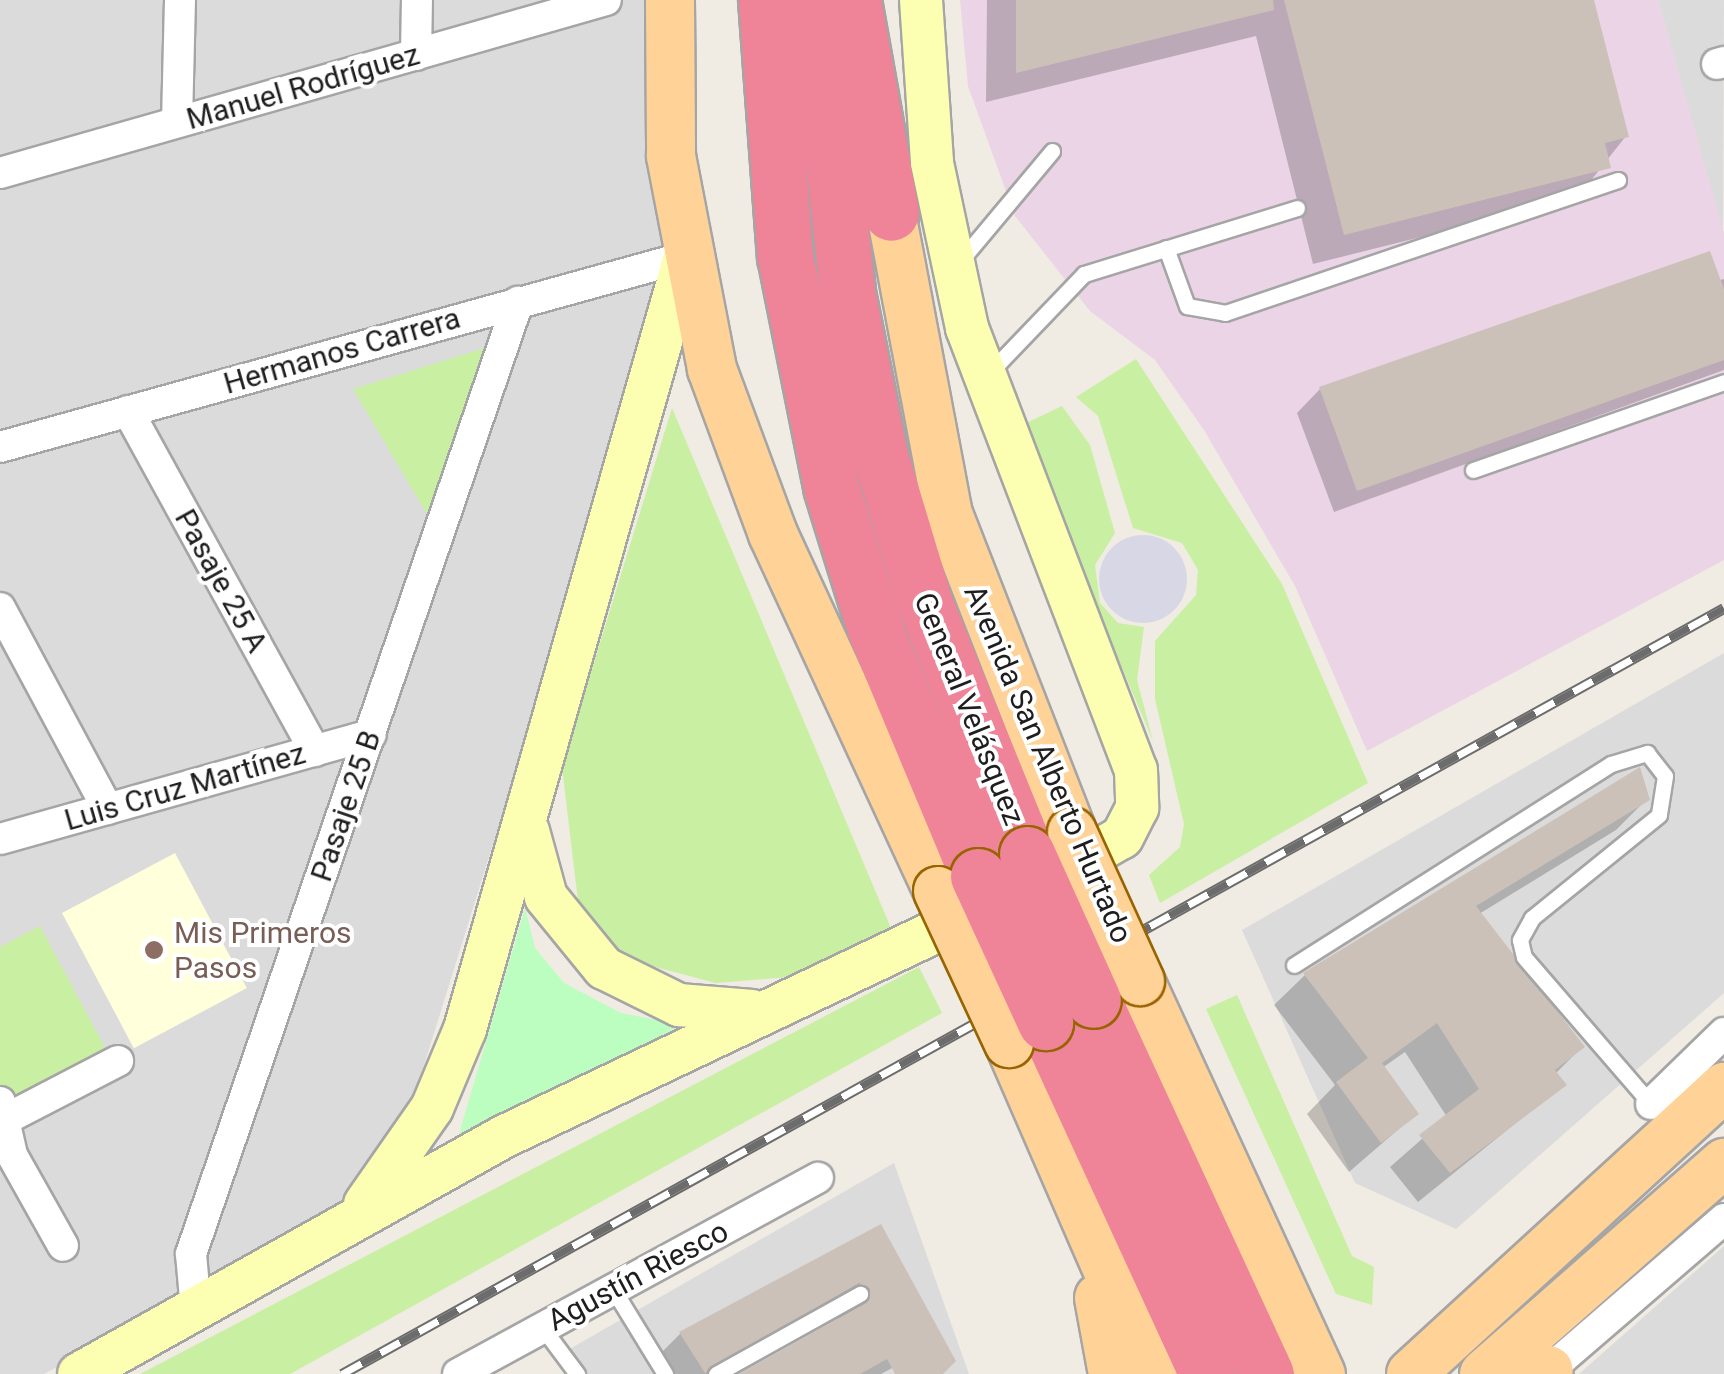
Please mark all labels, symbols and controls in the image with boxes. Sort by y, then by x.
street label: Manuel Rodríguez [182,37,424,137]
street label: Hermanos Carrera [220,300,464,402]
street label: Pasaje 25 A [167,503,275,659]
street label: Avenida San Alberto Hurtado [956,580,1140,948]
street label: General Velásquez [906,588,1032,830]
street label: Pasaje 25 B [303,726,389,886]
street label: Luis Cruz Martínez [60,735,310,839]
place label: Mis Primeros Pasos [174,915,351,986]
marker: Mis Primeros Pasos [143,939,165,961]
street label: Agustín Riesco [541,1213,735,1339]

